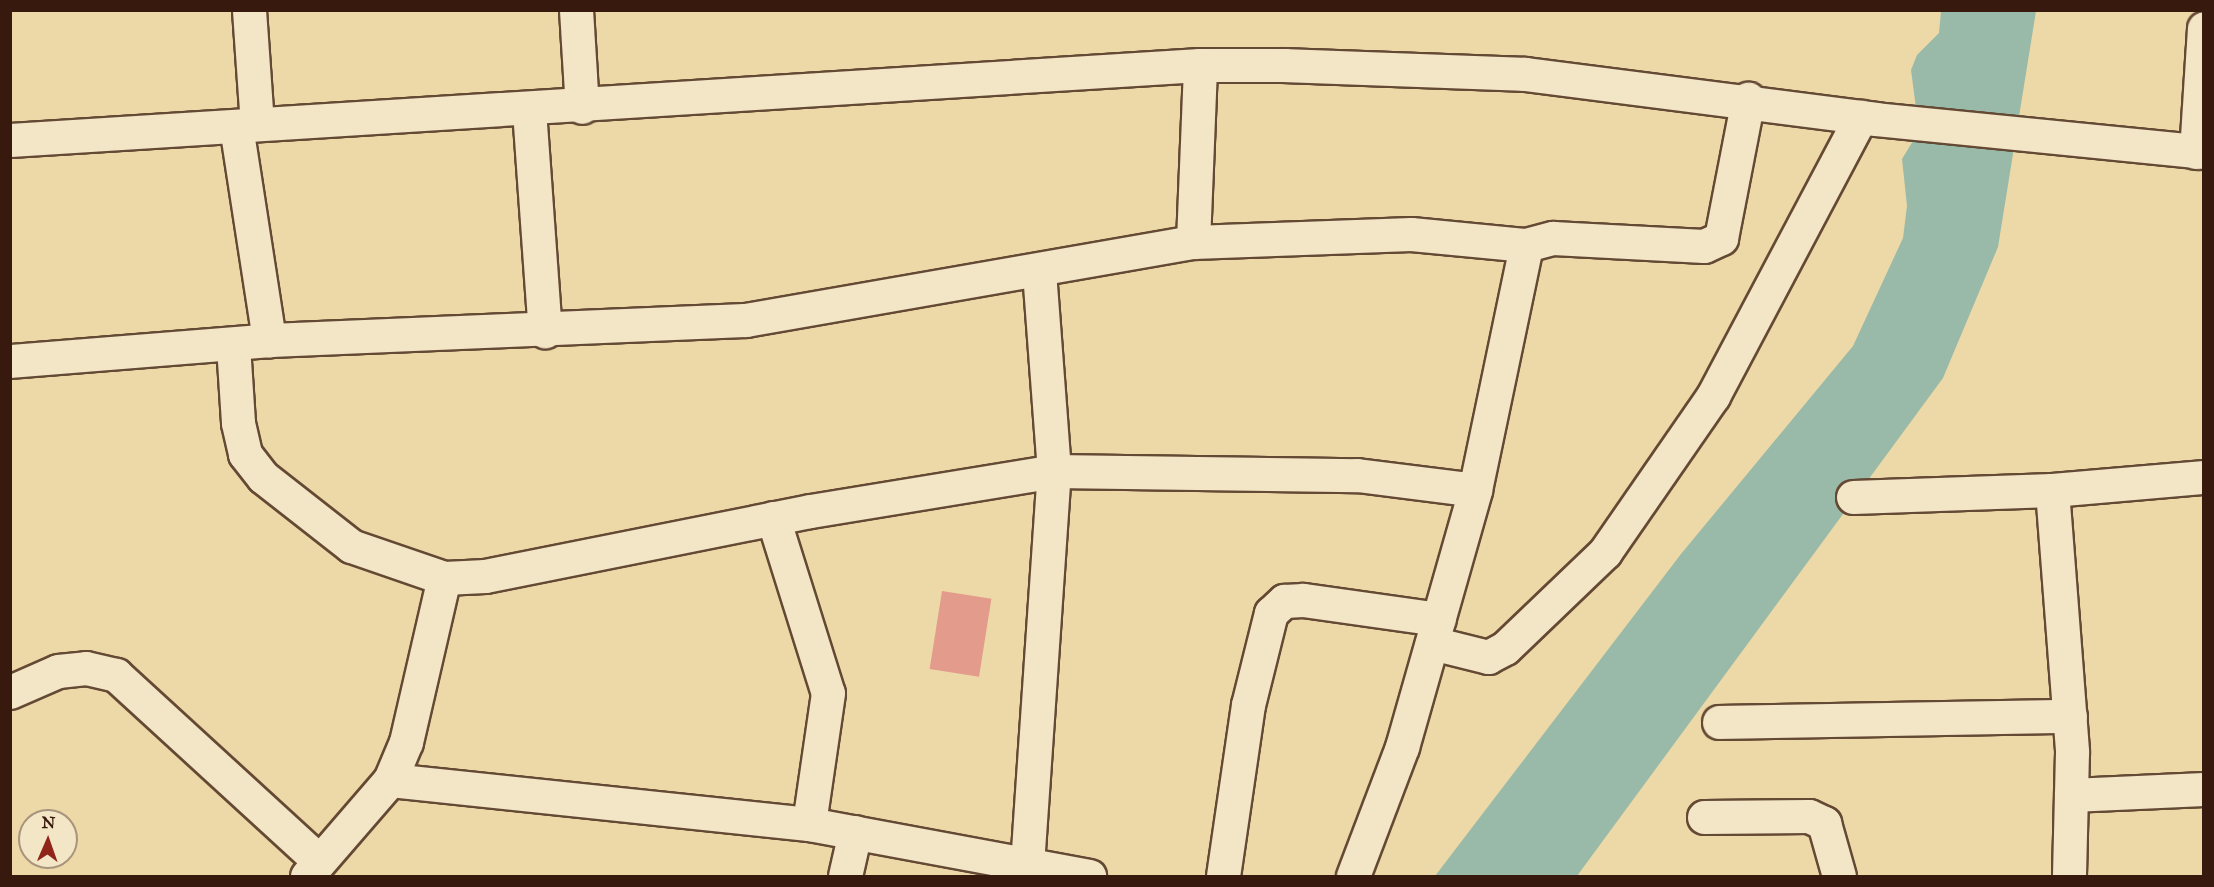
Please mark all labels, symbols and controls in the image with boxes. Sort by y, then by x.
north arrow [18,809,78,869]
text: N [41,813,56,832]

